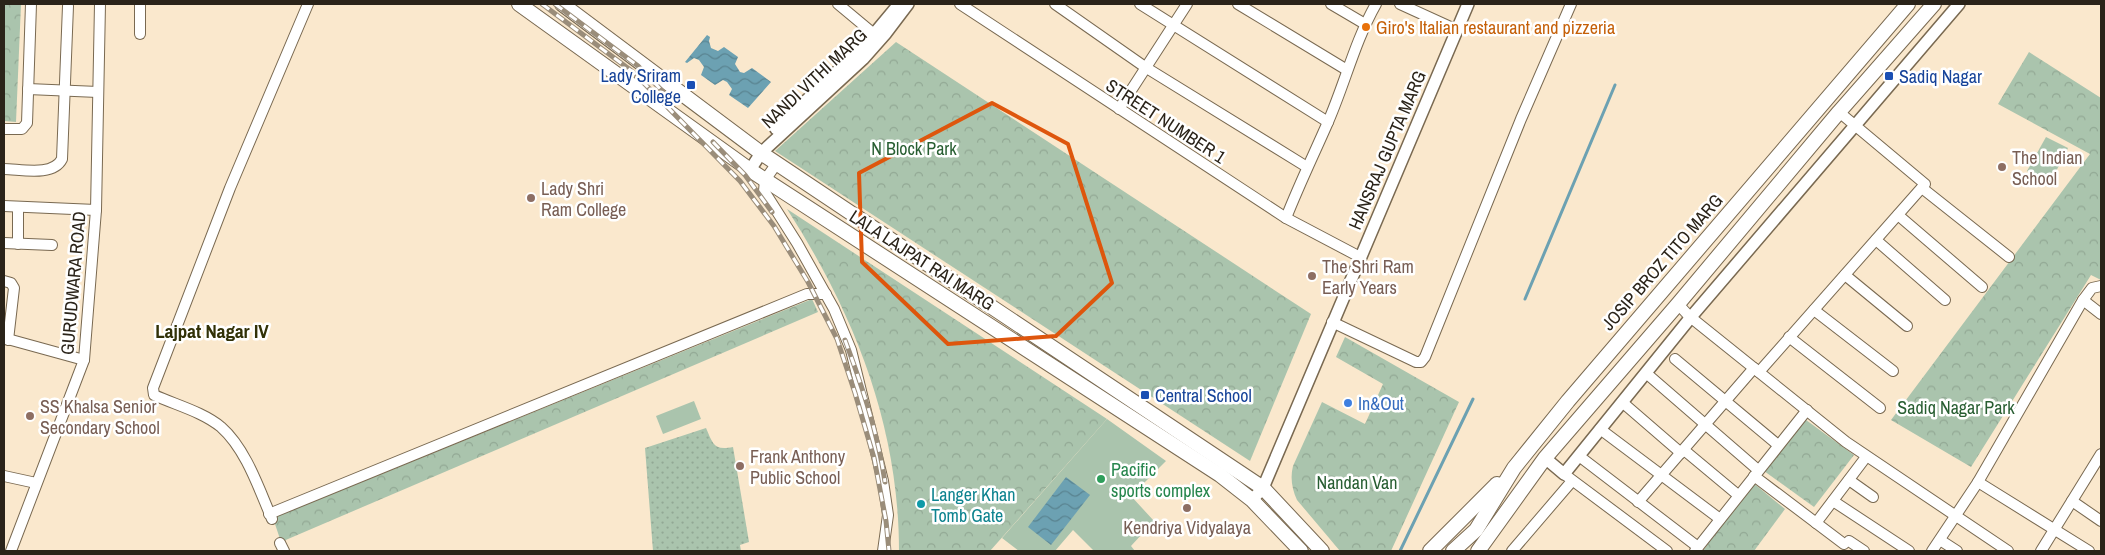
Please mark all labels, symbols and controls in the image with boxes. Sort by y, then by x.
place label: Giro's Italian restaurant and pizzeria [1376,15,1615,40]
marker: Giro's Italian restaurant and pizzeria [1360,21,1372,33]
street label: NANDI VITHI MARG [756,22,872,134]
place label: Lady Sriram College [601,63,681,109]
place label: Sadiq Nagar [1899,64,1982,89]
street label: HANSRAJ GUPTA MARG [1342,67,1432,233]
marker: Sadiq Nagar [1883,70,1895,82]
street label: STREET NUMBER 1 [1101,73,1231,170]
marker: Lady Sriram College [685,79,697,91]
park label: N Block Park [871,136,957,161]
place label: The Indian School [2012,145,2083,191]
marker: The Indian School [1996,161,2008,173]
place label: Lady Shri Ram College [541,176,626,222]
street label: JOSIP BROZ TITO MARG [1596,188,1728,336]
marker: Lady Shri Ram College [525,192,537,204]
street label: LALA LAJPAT RAI MARG [845,204,999,316]
street label: GURUDWARA ROAD [54,210,92,356]
place label: The Shri Ram Early Years [1322,254,1414,300]
marker: The Shri Ram Early Years [1306,270,1318,282]
district label: Lajpat Nagar IV [155,318,269,344]
place label: Central School [1155,383,1252,408]
marker: Central School [1139,389,1151,401]
place label: In&Out [1358,391,1404,416]
place label: SS Khalsa Senior Secondary School [40,394,160,440]
park label: Sadiq Nagar Park [1897,395,2015,420]
marker: In&Out [1342,397,1354,409]
marker: SS Khalsa Senior Secondary School [24,410,36,422]
place label: Frank Anthony Public School [750,444,846,490]
place label: Pacific sports complex [1111,457,1211,503]
marker: Frank Anthony Public School [734,460,746,472]
park label: Nandan Van [1317,470,1397,495]
marker: Pacific sports complex [1095,473,1107,485]
place label: Langer Khan Tomb Gate [931,482,1016,528]
marker: Langer Khan Tomb Gate [915,498,927,510]
marker: Kendriya Vidyalaya [1181,502,1193,514]
place label: Kendriya Vidyalaya [1123,515,1251,540]

